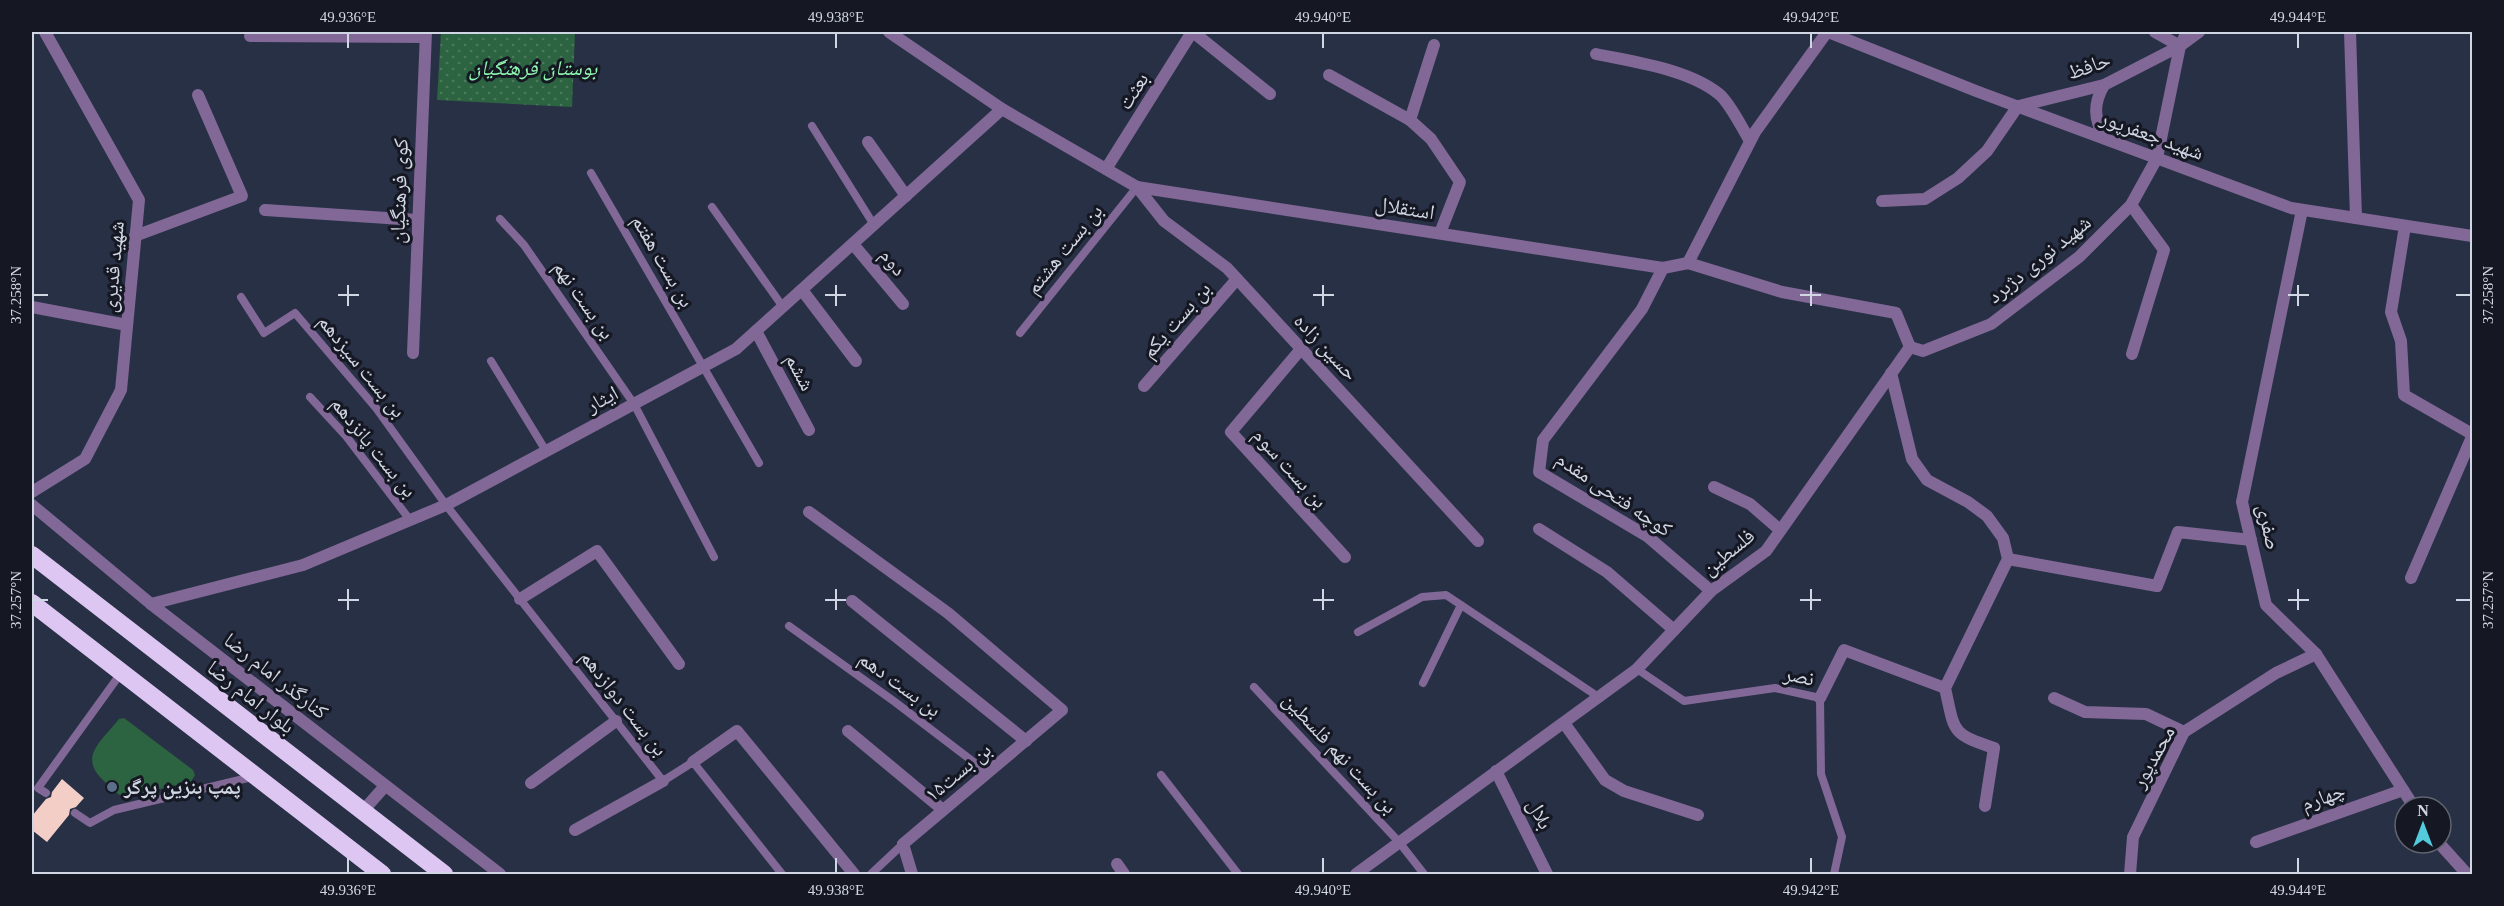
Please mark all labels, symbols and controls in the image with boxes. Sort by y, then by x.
text: 49.936°E [320,9,376,25]
text: 49.938°E [808,9,864,25]
text: 49.940°E [1295,9,1351,25]
text: 49.942°E [1783,9,1839,25]
text: 49.944°E [2270,9,2326,25]
street label: حافظ [2064,48,2114,84]
park label: بوستان فرهنگیان [469,56,598,81]
street label: بعثت [1112,68,1154,114]
street label: شهید جعفرپور [2096,105,2207,165]
street label: کوی فرهنگیان [385,137,413,244]
street label: استقلال [1374,191,1436,225]
street label: بن بست هشتم [1020,199,1109,300]
street label: بن بست هفتم [625,210,699,313]
street label: شهید نوری دژبرد [1982,210,2096,308]
street label: شهید قدیری [97,220,129,314]
street label: دوم [873,243,911,282]
street label: بن بست نهم [547,256,620,345]
text: 37.258°N [8,266,24,324]
text: 37.258°N [2480,266,2496,324]
street label: بن بست یکم [1136,277,1217,364]
street label: حسین زاده [1288,309,1363,386]
street label: بن بست سیزدهم [312,310,411,424]
street label: ششم [779,349,820,396]
street label: ایثار [581,381,622,418]
street label: بن بست پانزدهم [325,392,422,503]
street label: بن بست سوم [1246,423,1332,514]
street label: کوچه فتحی مقدم [1550,446,1677,543]
street label: صفری [2252,502,2286,552]
street label: فلسطین [1697,523,1760,581]
text: 37.257°N [8,571,24,629]
text: 37.257°N [2480,571,2496,629]
street label: کنارگذر امام رضا [218,628,333,726]
street label: بن بست دوازدهم [574,645,673,762]
street label: بن بست دهم [853,646,946,724]
street label: بلوار امام رضا [201,655,300,740]
street label: نصر [1781,661,1816,691]
street label: بن بست نهم فلسطین [1276,688,1402,820]
street label: محمدپور [2126,722,2180,793]
street label: بن بست۱۵ [920,737,997,807]
place label: پمپ بنزین پرگر [123,775,241,800]
street label: چهارم [2298,778,2349,818]
marker: پمپ بنزین پرگر [105,780,119,794]
street label: بلال [1522,795,1558,833]
north arrow [2393,795,2453,855]
text: N [2417,802,2429,819]
text: 49.936°E [320,882,376,898]
text: 49.938°E [808,882,864,898]
text: 49.940°E [1295,882,1351,898]
text: 49.942°E [1783,882,1839,898]
text: 49.944°E [2270,882,2326,898]

